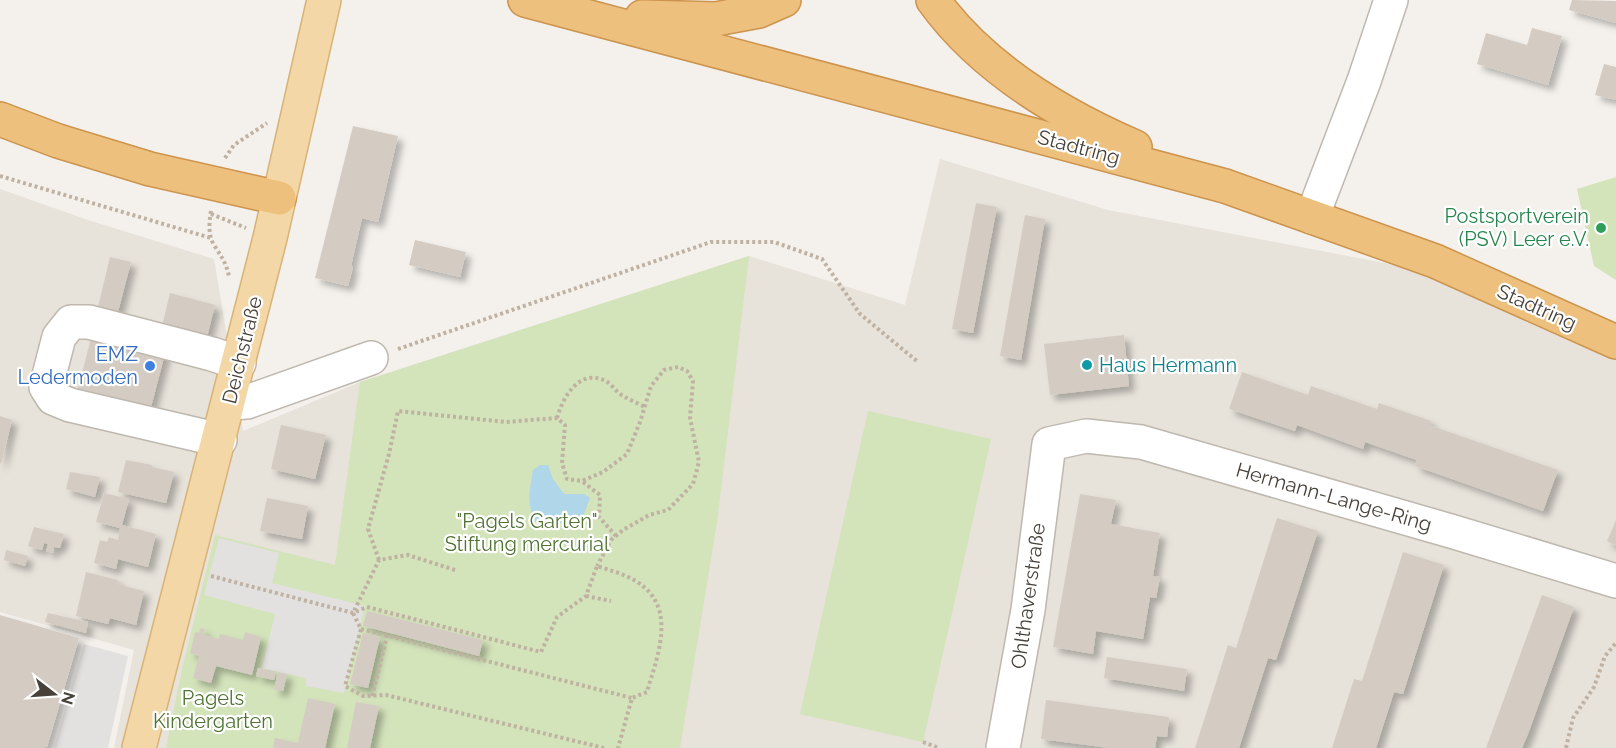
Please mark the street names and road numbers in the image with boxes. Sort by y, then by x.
street label: Stadtring [1035,125,1123,169]
street label: Stadtring [1494,279,1580,335]
street label: Deichstraße [217,293,267,406]
street label: Hermann-Lange-Ring [1233,458,1435,536]
street label: Ohlthaverstraße [1006,521,1050,671]

